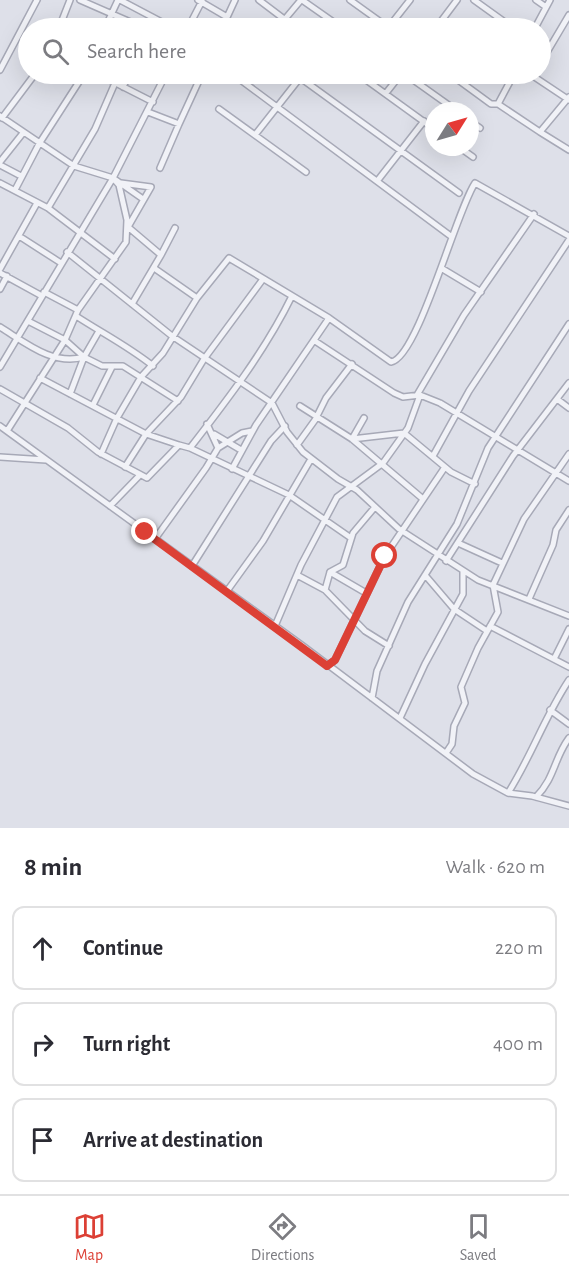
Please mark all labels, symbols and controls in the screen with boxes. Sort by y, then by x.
search box [18,18,551,84]
icon: search [39,35,72,68]
text: Search here [87,40,186,62]
north arrow [425,102,479,156]
route end [131,518,157,544]
route start [371,542,397,568]
text: 8 min [24,854,82,880]
text: Walk · 620 m [445,857,545,877]
icon: ahead [26,932,59,965]
text: Continue [83,937,163,959]
text: 220 m [495,938,543,958]
icon: right [26,1028,59,1061]
text: Turn right [83,1033,170,1055]
text: 400 m [493,1034,543,1054]
icon: arrive [26,1124,59,1157]
text: Arrive at destination [83,1129,263,1151]
tab: Map [73,1210,106,1265]
tab: Directions [251,1210,315,1265]
tab: Saved [460,1210,496,1265]

